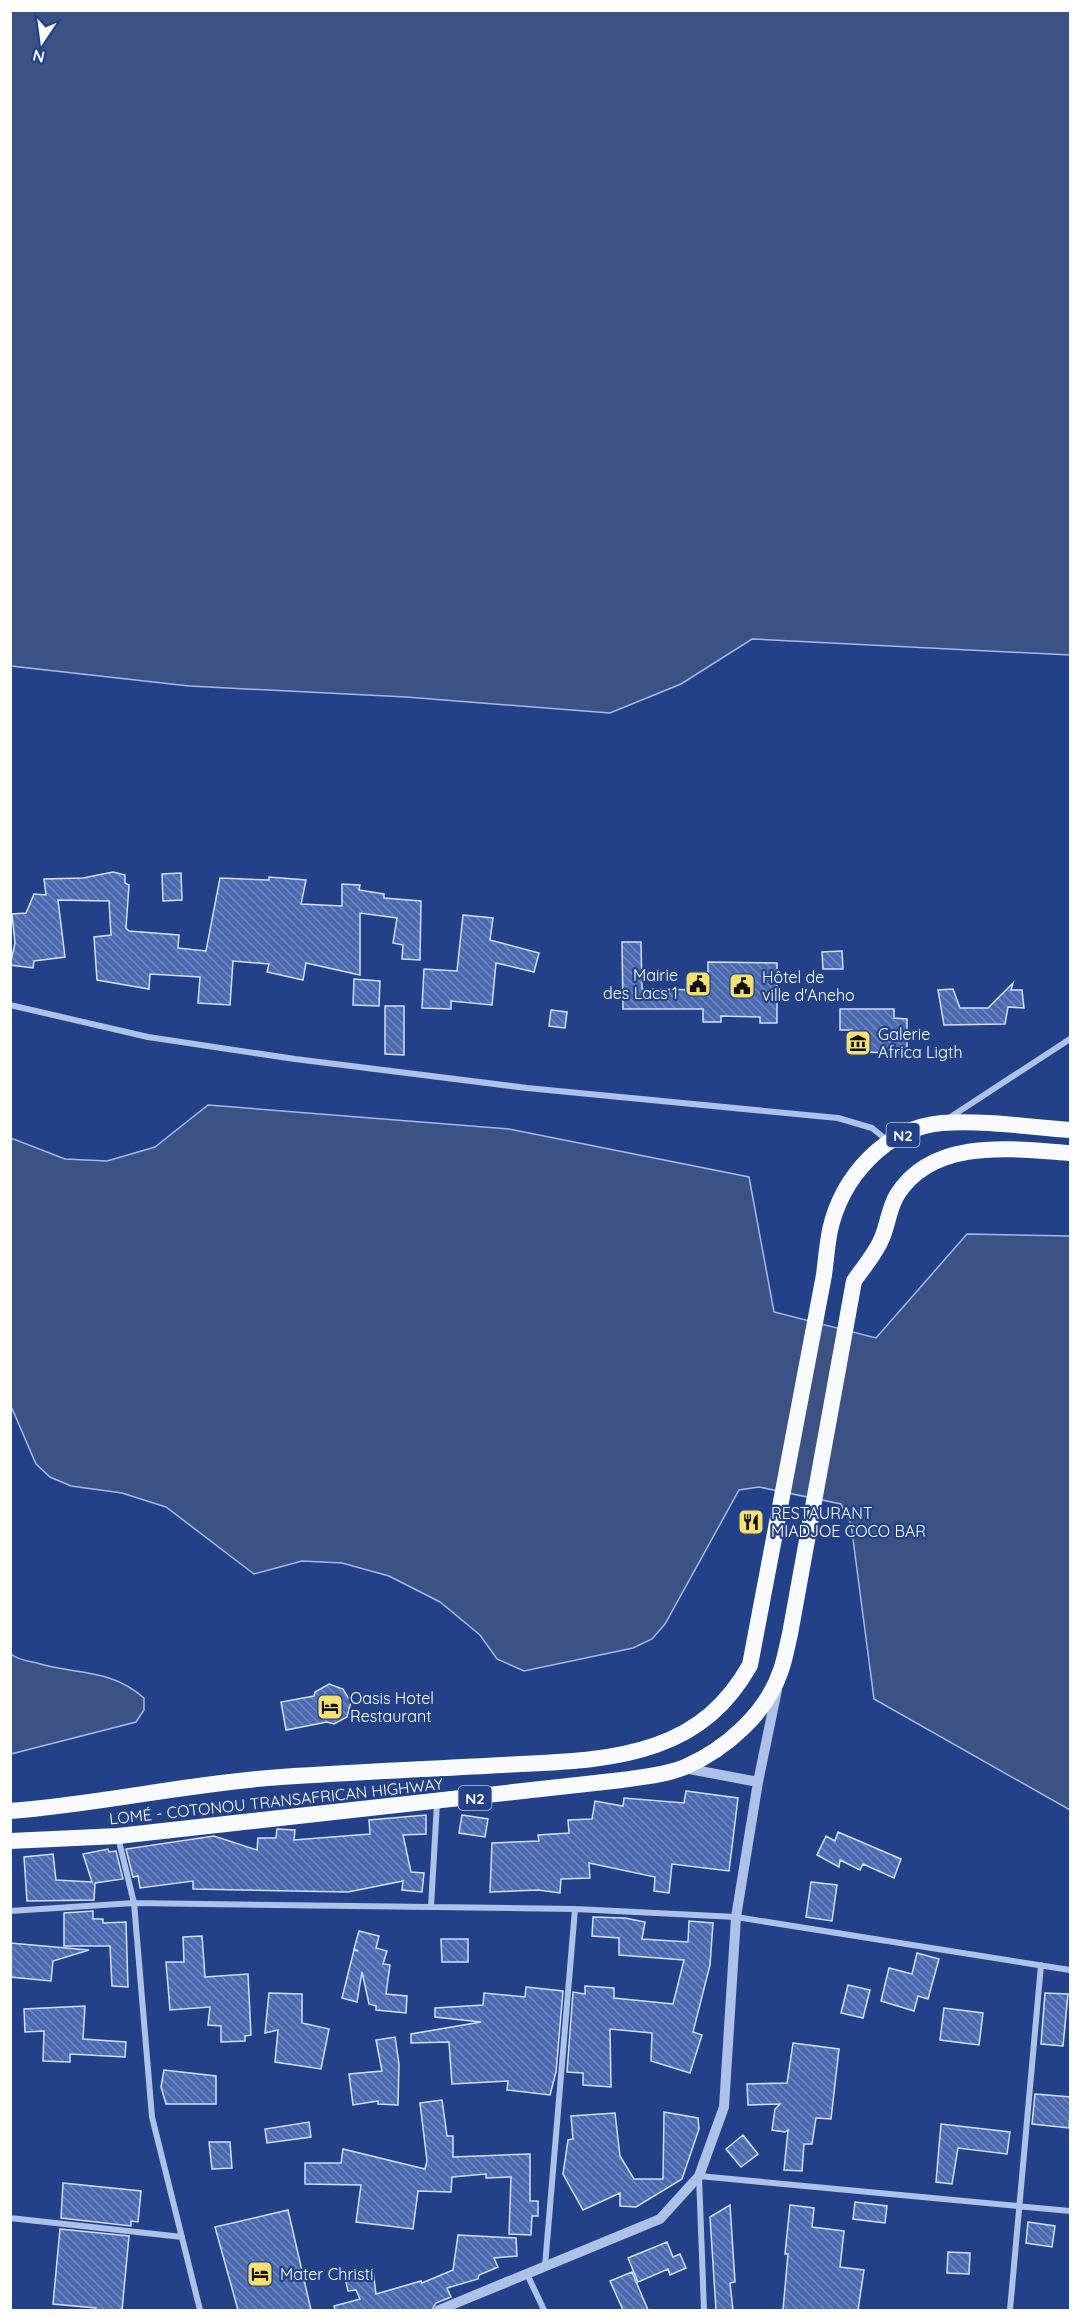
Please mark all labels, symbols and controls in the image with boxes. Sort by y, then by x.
north arrow [12,12,72,72]
text: N [31,46,47,68]
place label: Mairie des Lacs 1 [603,965,678,1003]
place label: Hôtel de ville d'Aneho [762,967,855,1005]
public building icon: Mairie des Lacs 1 [683,969,713,999]
public building icon: Hôtel de ville d'Aneho [727,971,757,1001]
place label: Galerie Africa Ligth [878,1024,962,1062]
museum icon: Galerie Africa Ligth [843,1028,873,1058]
road number: N2 [886,1123,920,1147]
place label: RESTAURANT MIADJOE COCO BAR [771,1503,926,1541]
restaurant icon: RESTAURANT MIADJOE COCO BAR [736,1507,766,1537]
place label: Oasis Hotel Restaurant [350,1688,434,1726]
hotel icon: Oasis Hotel Restaurant [315,1692,345,1722]
street label: LOMÉ - COTONOU TRANSAFRICAN HIGHWAY [108,1774,444,1828]
road number: N2 [458,1786,492,1810]
hotel icon: Mater Christi [245,2259,275,2289]
place label: Mater Christi [280,2264,373,2284]

